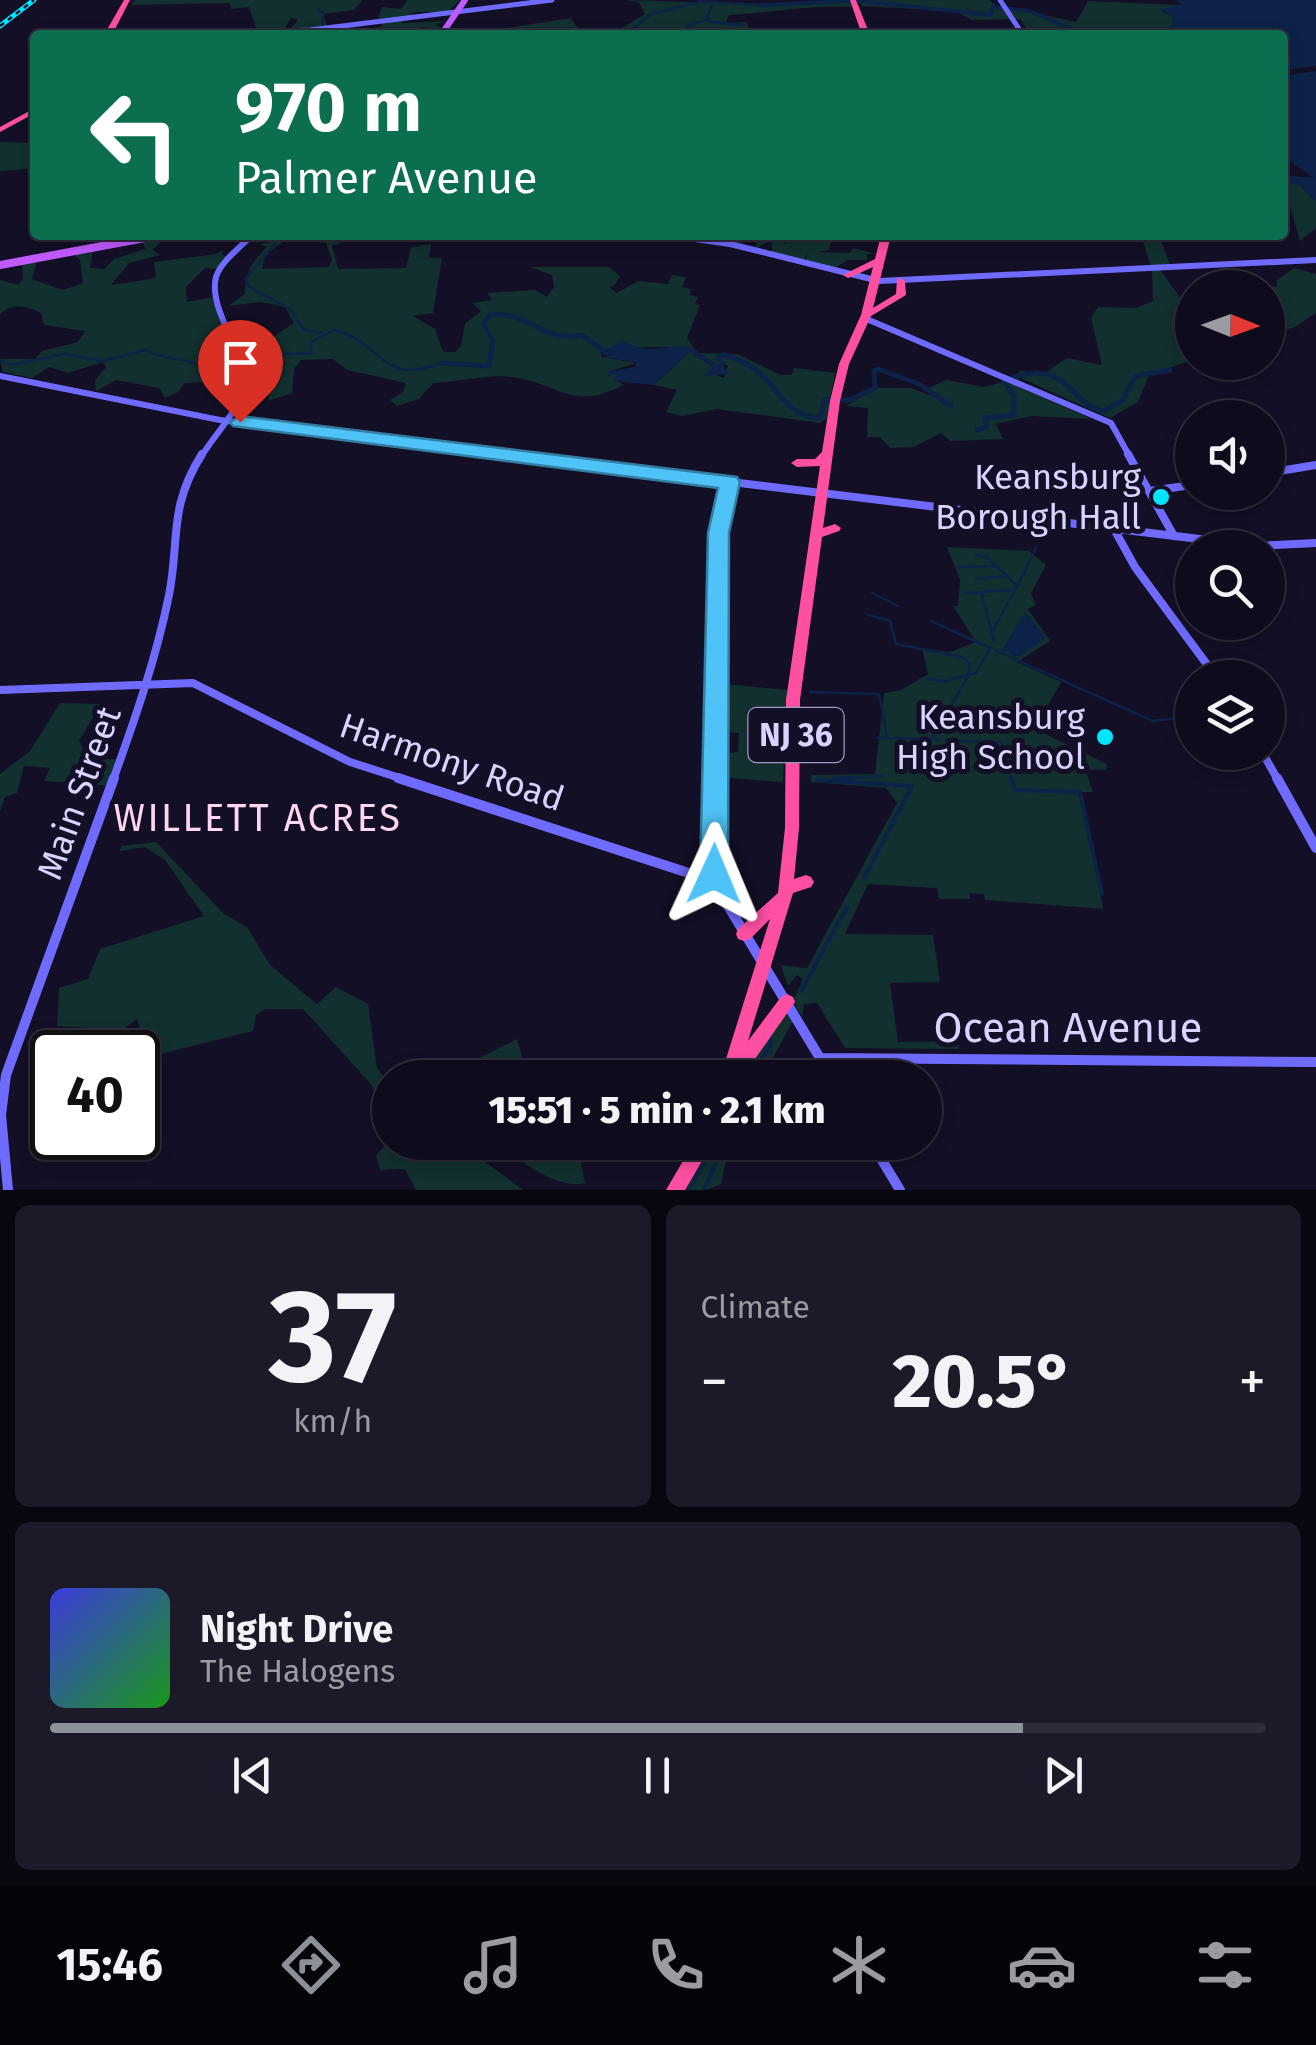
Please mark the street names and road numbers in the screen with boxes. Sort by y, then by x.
street label: Main Street [28,700,130,885]
street label: Harmony Road [334,704,570,820]
road number: NJ 36 [748,708,844,762]
street label: Ocean Avenue [934,1003,1202,1053]

